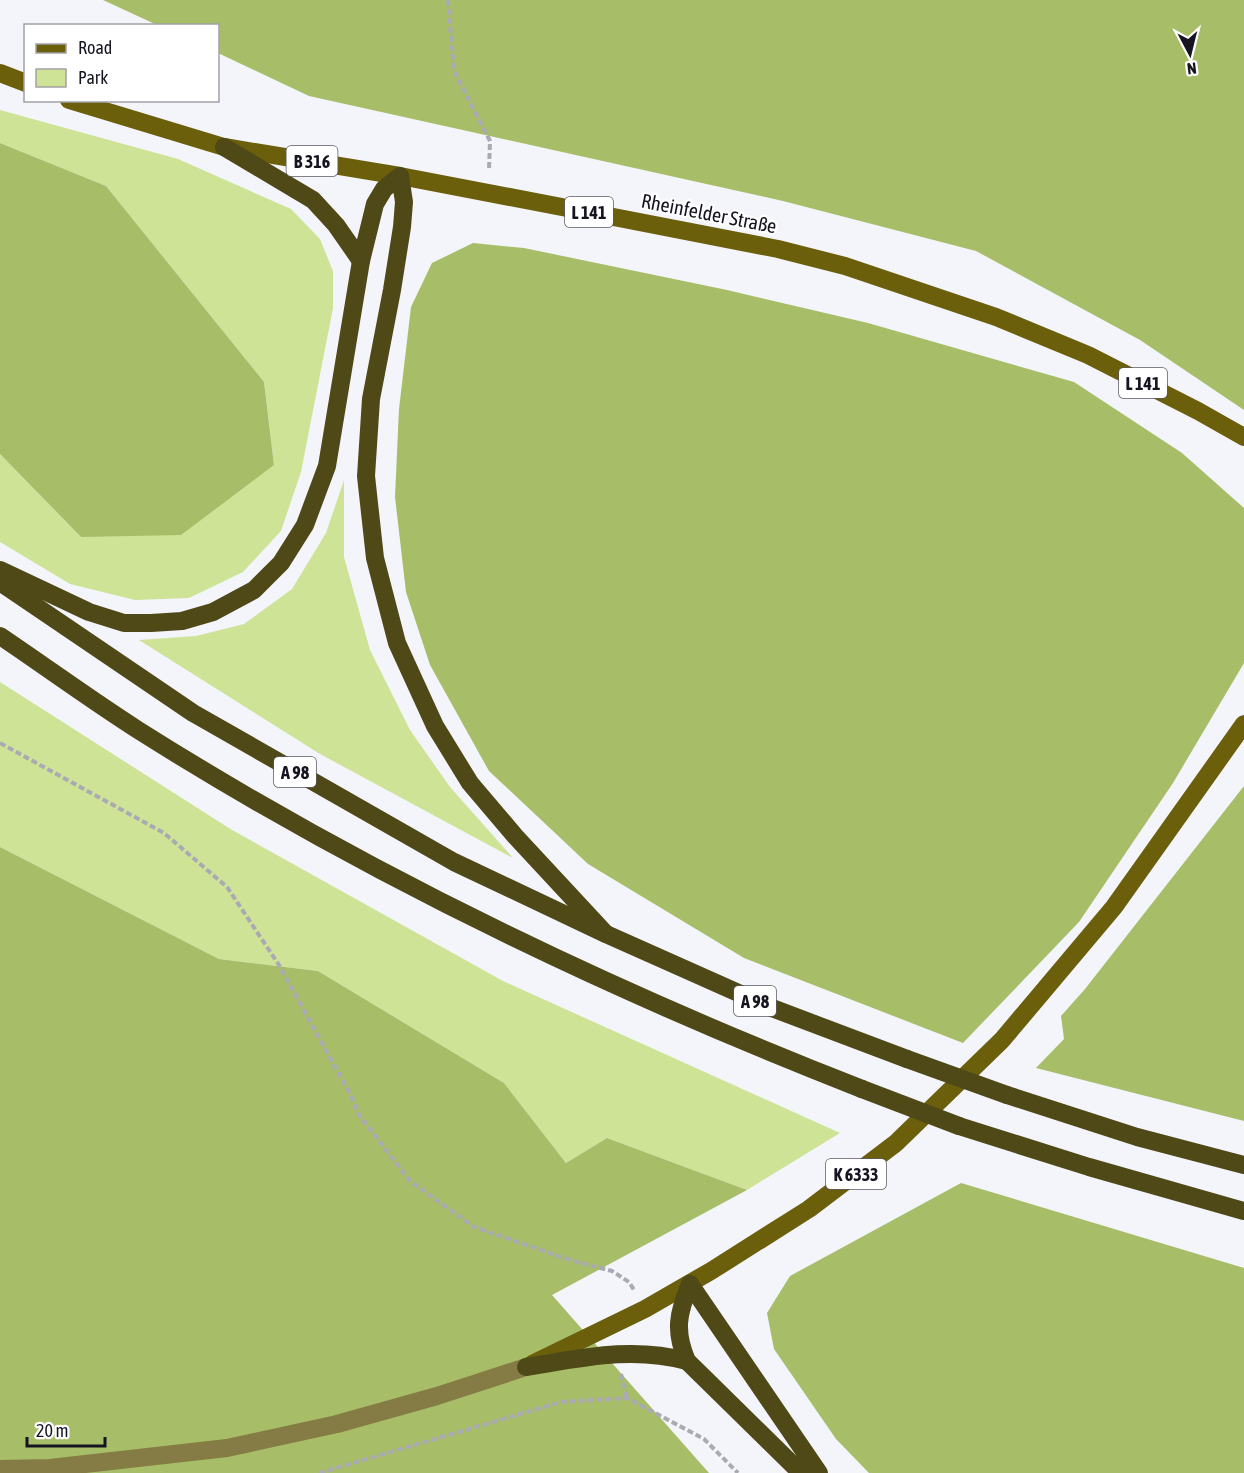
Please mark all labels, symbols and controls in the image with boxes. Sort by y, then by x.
legend [24,24,219,102]
north arrow [1160,24,1220,84]
text: Road [78,37,112,58]
text: N [1186,59,1198,78]
text: Park [78,67,108,88]
road number: B 316 [286,146,338,176]
street label: Rheinfelder Straße [639,189,779,237]
road number: L 141 [565,197,613,227]
road number: L 141 [1119,368,1167,398]
road number: A 98 [274,757,316,787]
road number: A 98 [734,986,776,1016]
road number: K 6333 [826,1159,886,1189]
scale bar [27,1410,105,1448]
text: 20 m [36,1420,68,1441]

